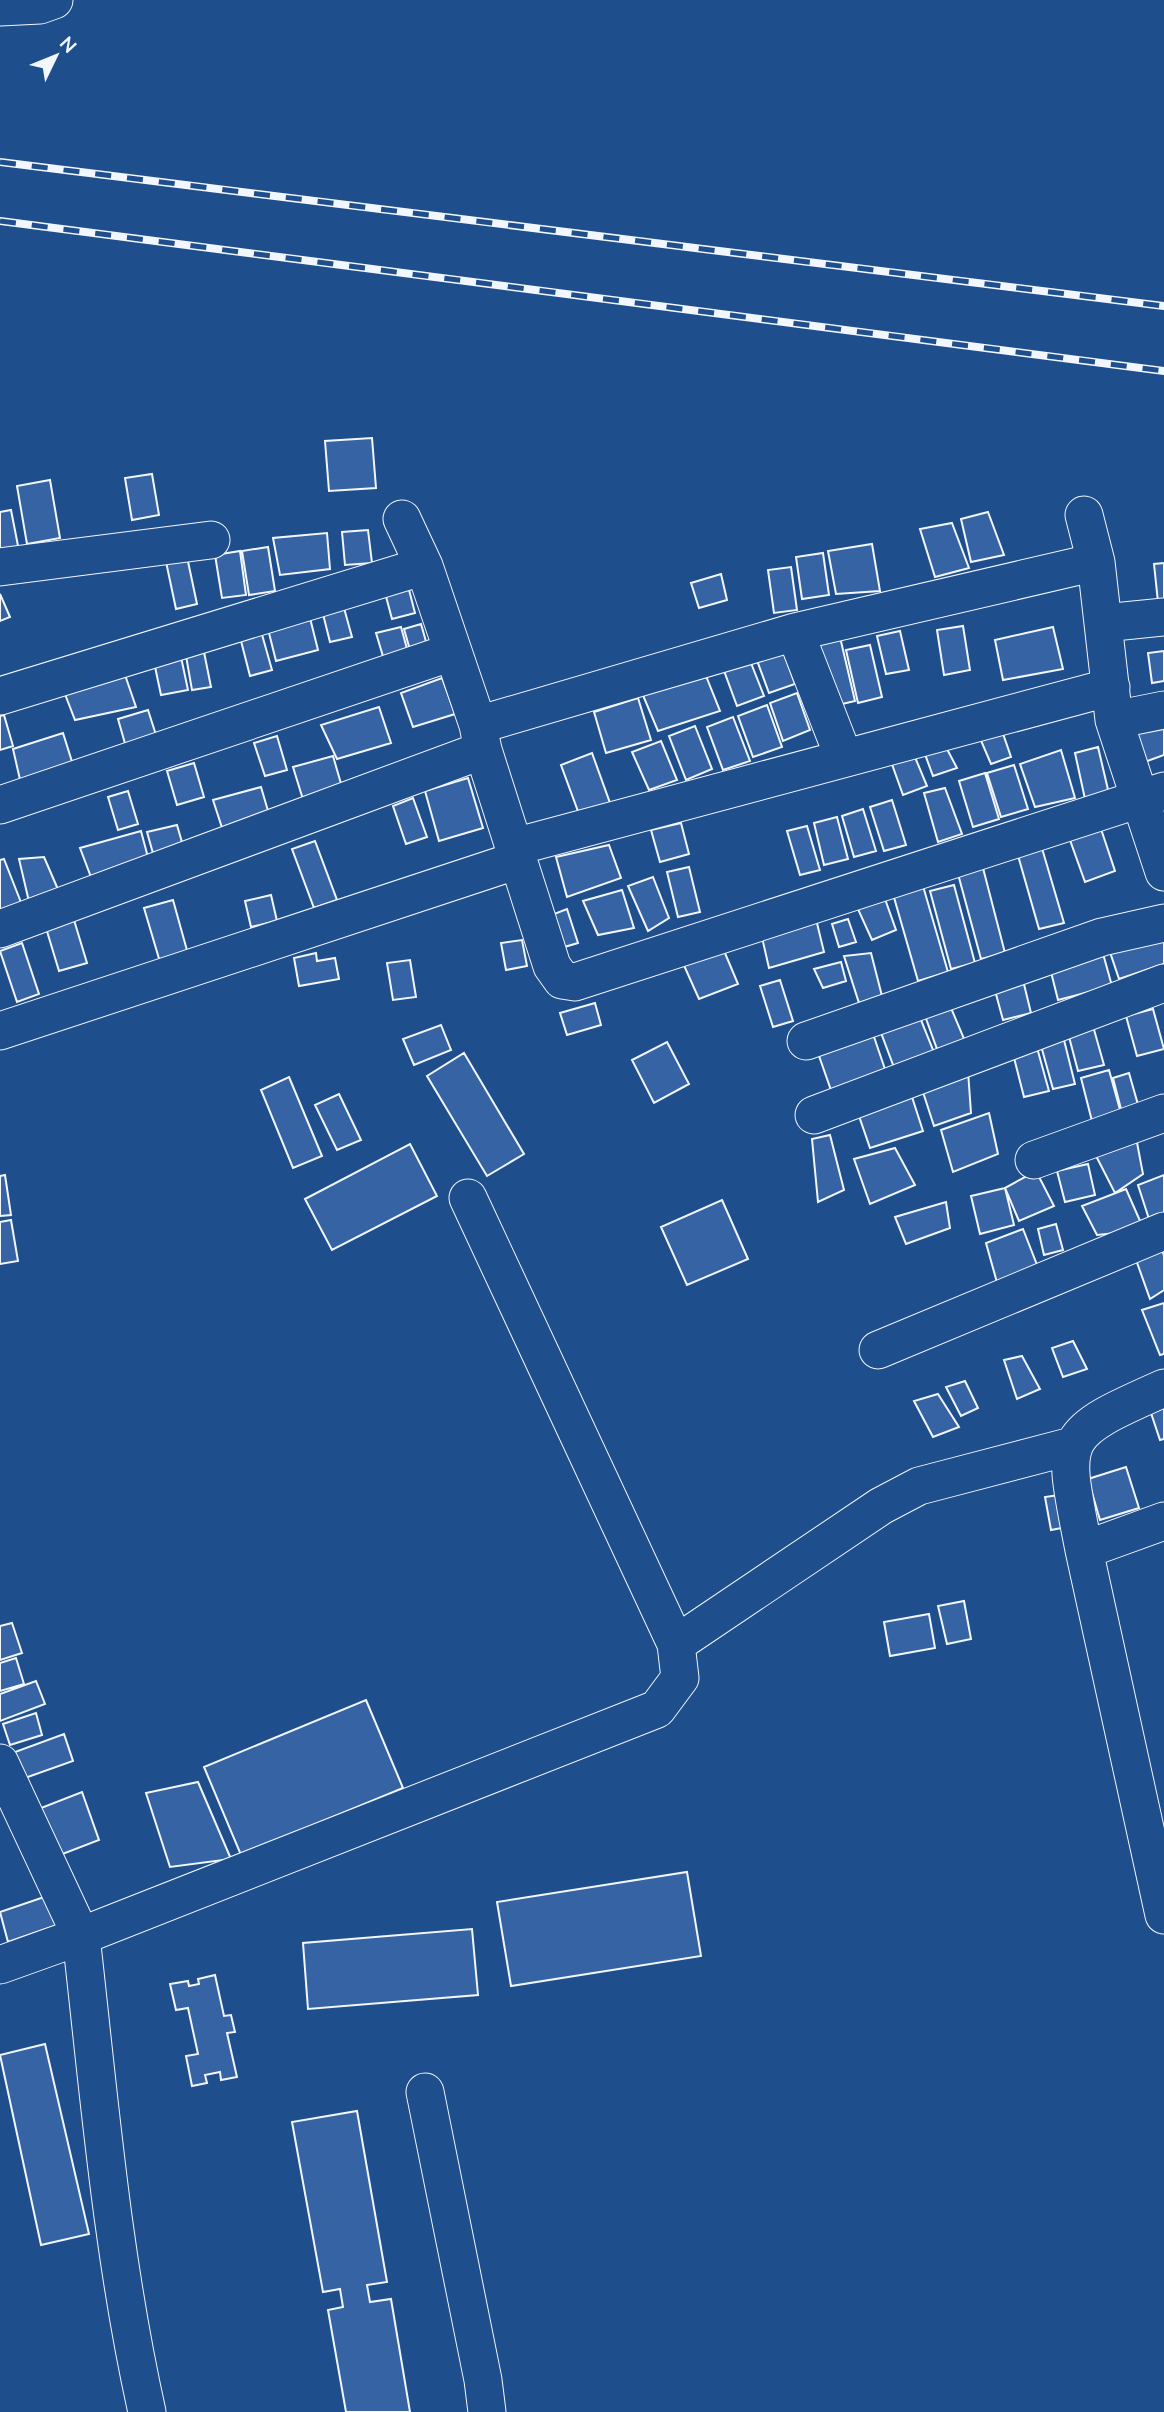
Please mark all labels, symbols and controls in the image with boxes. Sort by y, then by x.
north arrow [21,21,91,91]
text: N [53,31,82,59]

